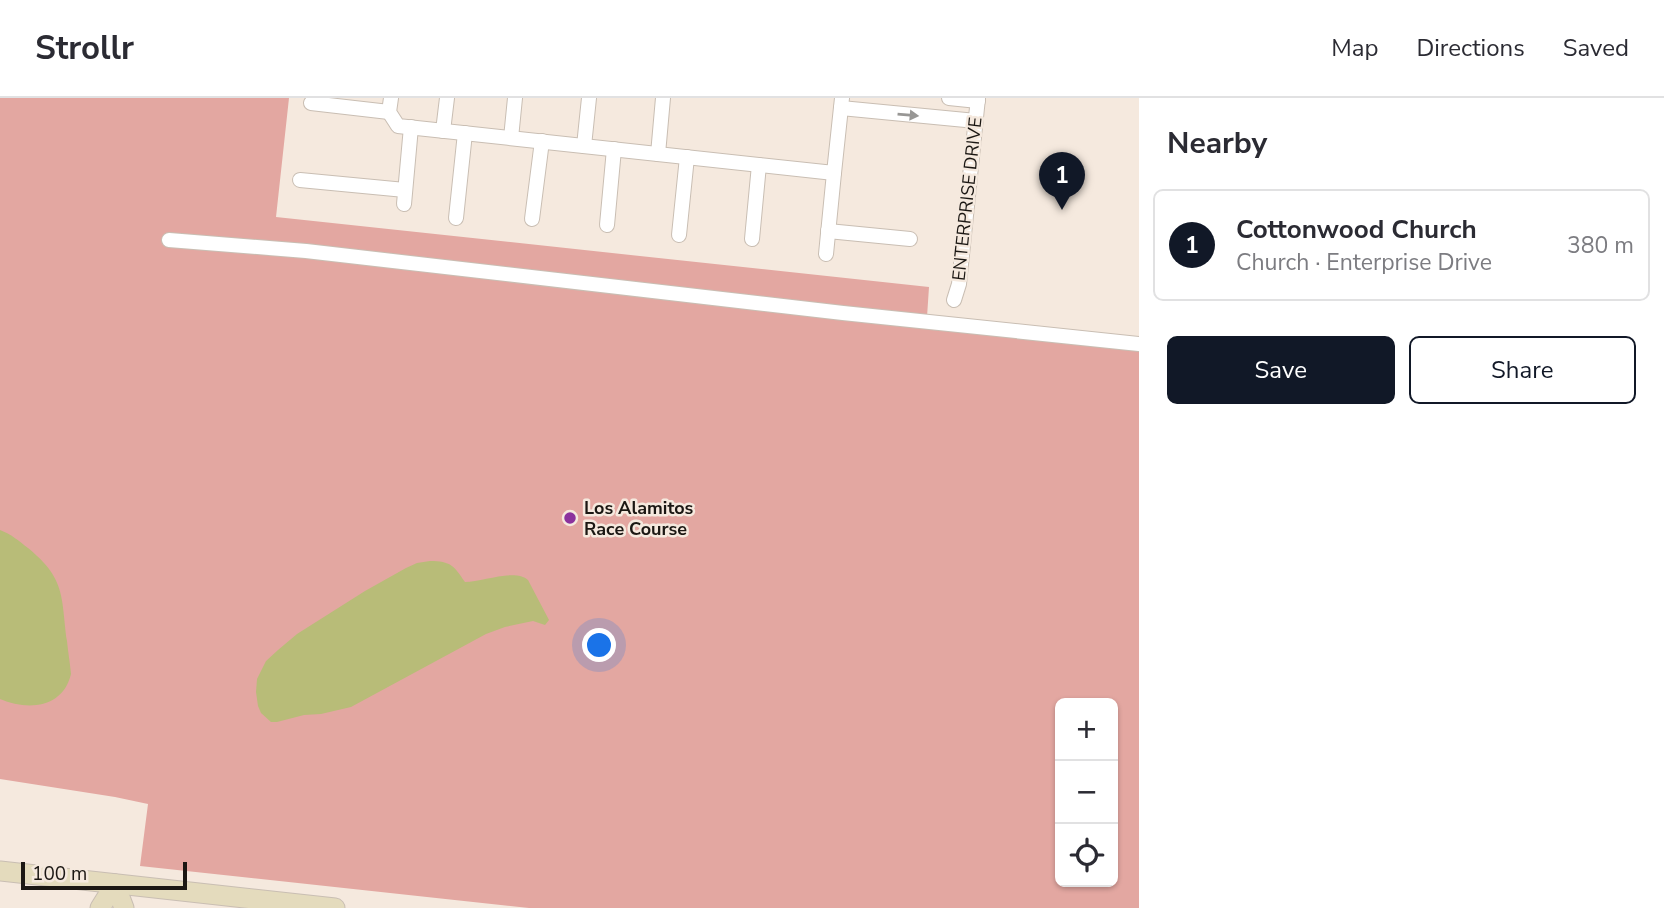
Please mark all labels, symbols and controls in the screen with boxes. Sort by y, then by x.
text: Strollr [35,26,134,71]
text: Map [1331,32,1378,64]
text: Directions [1416,32,1525,64]
text: Saved [1563,32,1629,64]
one-way arrow [898,109,920,120]
street label: ENTERPRISE DRIVE [946,116,988,282]
text: Nearby [1167,123,1267,164]
pin: 1 [1039,152,1085,210]
text: Cottonwood Church [1236,212,1477,247]
text: 1 [1185,230,1199,261]
text: 380 m [1567,230,1634,261]
text: Church · Enterprise Drive [1236,247,1492,278]
button: Save [1167,336,1395,404]
button: Share [1409,336,1636,404]
place label: Los Alamitos Race Course [584,496,694,541]
marker: Los Alamitos Race Course [562,510,578,526]
your location [582,628,616,662]
map controls [1055,698,1118,887]
button: + [1055,698,1118,761]
button: − [1055,761,1118,824]
button: locate [1055,824,1118,887]
scale bar [21,859,187,891]
text: 100 m [32,861,87,887]

